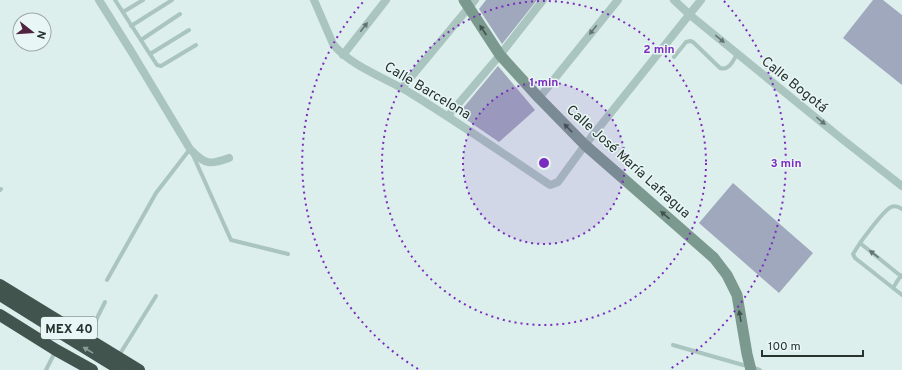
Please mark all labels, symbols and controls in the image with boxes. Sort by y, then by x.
north arrow [12,12,52,52]
one-way arrow [360,22,369,33]
one-way arrow [479,25,487,35]
one-way arrow [589,25,598,36]
text: N [33,29,48,40]
one-way arrow [714,35,725,44]
text: 2 min [643,42,675,58]
street label: Calle Bogotá [758,53,831,117]
street label: Calle Barcelona [381,59,474,124]
text: 1 min [530,75,558,91]
street label: Calle José María Lafragua [562,102,694,222]
one-way arrow [815,117,826,126]
one-way arrow [564,123,573,133]
centre of rings [537,156,551,170]
text: 3 min [770,156,802,172]
one-way arrow [660,211,670,220]
one-way arrow [869,250,880,258]
one-way arrow [737,310,743,322]
road number: MEX 40 [41,317,97,339]
scale bar [762,332,863,358]
text: 100 m [768,339,801,355]
one-way arrow [82,346,94,353]

